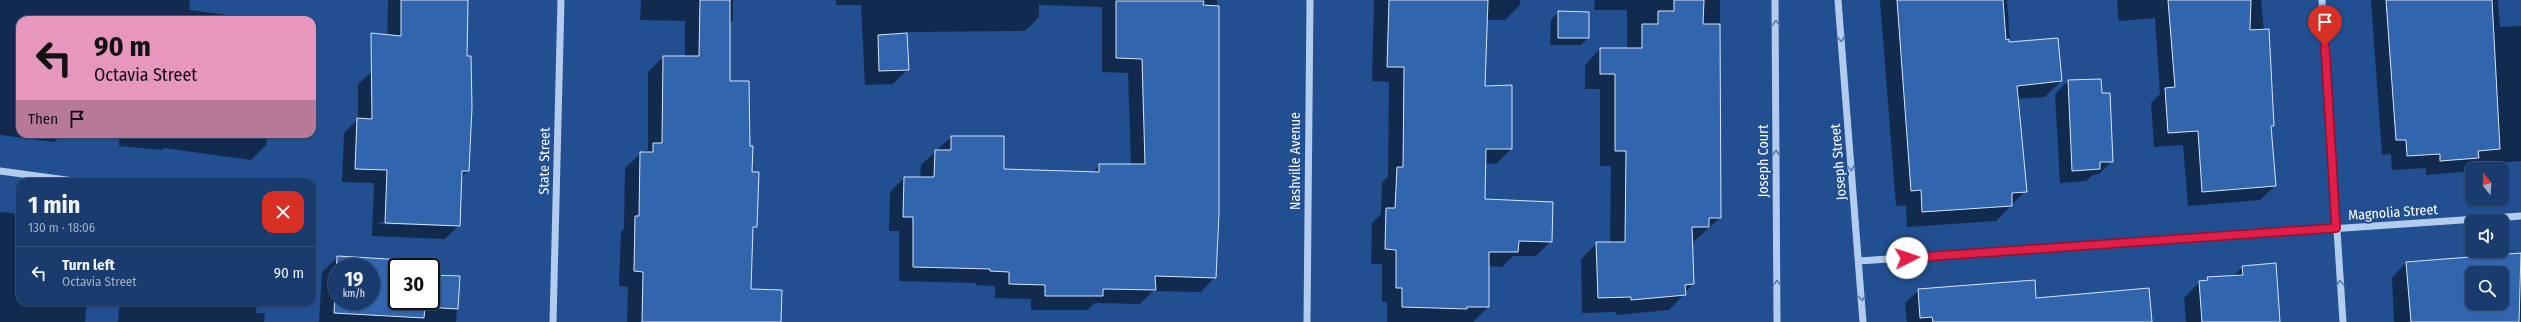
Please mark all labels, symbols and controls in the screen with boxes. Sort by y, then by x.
pin [2308,5,2342,46]
icon: arrive [2314,11,2336,33]
one-way arrow [1771,20,1780,26]
text: 90 m [94,30,151,63]
icon: left [28,32,80,84]
one-way arrow [1836,36,1845,42]
text: Octavia Street [94,64,197,86]
icon: arrive [66,108,88,130]
text: Then [28,110,58,128]
street label: Nashville Avenue [1287,112,1304,210]
street label: Joseph Street [1827,123,1850,201]
street label: Joseph Court [1755,124,1772,198]
street label: State Street [535,127,554,195]
one-way arrow [1772,150,1780,156]
north arrow [2465,162,2509,206]
map controls [2465,162,2509,310]
one-way arrow [1847,165,1856,171]
text: 1 min [28,191,80,219]
button: close [262,191,304,233]
street label: Magnolia Street [2348,201,2439,224]
button: sound [2465,214,2509,258]
text: 130 m · 18:06 [28,220,95,235]
position arrow [1886,237,1928,279]
text: Turn left [62,256,115,274]
speed limit sign: 30 [388,258,440,310]
icon: left [28,262,50,284]
text: 90 m [274,264,304,282]
button: search [2465,266,2509,310]
text: 19 [345,267,363,291]
text: Octavia Street [62,274,137,289]
one-way arrow [1773,280,1781,286]
one-way arrow [2335,280,2344,286]
text: km/h [343,288,365,300]
one-way arrow [1857,295,1866,301]

